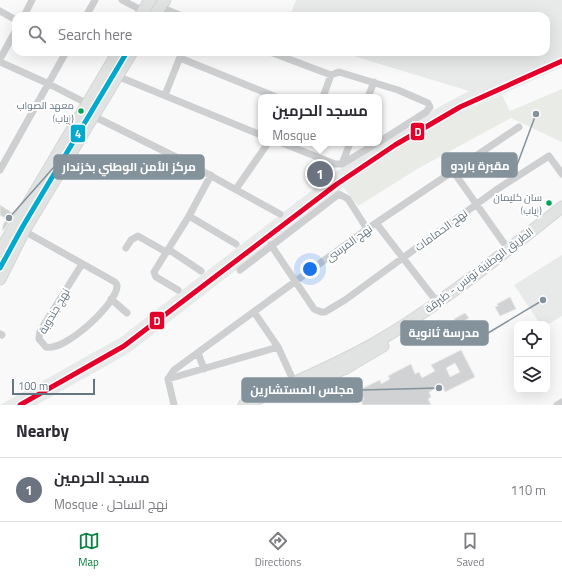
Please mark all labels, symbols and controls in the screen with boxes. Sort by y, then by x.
search box [12,12,550,56]
icon: search [26,23,48,45]
text: Search here [58,23,132,46]
popup [258,94,382,146]
place label: معهد الصواب (إياب) [17,98,74,126]
text: مسجد الحرمين [272,99,368,122]
marker: معهد الصواب (إياب) [76,106,86,116]
line badge: D [410,122,425,141]
line badge: 4 [70,124,86,143]
text: D [414,124,422,140]
text: Mosque [272,125,316,145]
text: 4 [75,126,81,142]
callout: مقبرة باردو [442,153,517,177]
callout: مركز الأمن الوطني بخزندار [54,155,204,179]
text: مقبرة باردو [450,156,510,175]
text: مركز الأمن الوطني بخزندار [61,157,196,177]
pin: 1 [307,159,333,189]
place label: سان كليمان (إياب) [493,190,542,218]
marker: سان كليمان (إياب) [544,198,554,208]
street label: نهج الحمامات [411,205,471,255]
street label: نهج المرسى [322,221,376,265]
street label: الطريق الوطنية تونس - طبرقة [421,224,537,316]
your location [300,259,320,279]
street label: نهج جندوبة [35,285,73,337]
line badge: D [149,311,165,330]
text: D [153,313,161,329]
callout: مدرسة ثانوية [401,321,488,345]
map controls [514,321,550,393]
button: locate [514,321,550,357]
text: مدرسة ثانوية [409,323,479,342]
button: layers [514,357,550,393]
scale bar [12,377,95,396]
text: 100 m [18,378,48,394]
callout: مجلس المستشارين [242,378,362,402]
text: مجلس المستشارين [250,380,354,399]
text: Nearby [16,418,69,444]
text: مسجد الحرمين [54,466,150,489]
text: 1 [25,480,33,500]
text: 110 m [510,480,546,500]
text: Mosque · نهج الساحل [54,494,168,514]
tab: Map [78,530,100,570]
tab: Directions [255,530,301,570]
tab: Saved [456,530,484,570]

